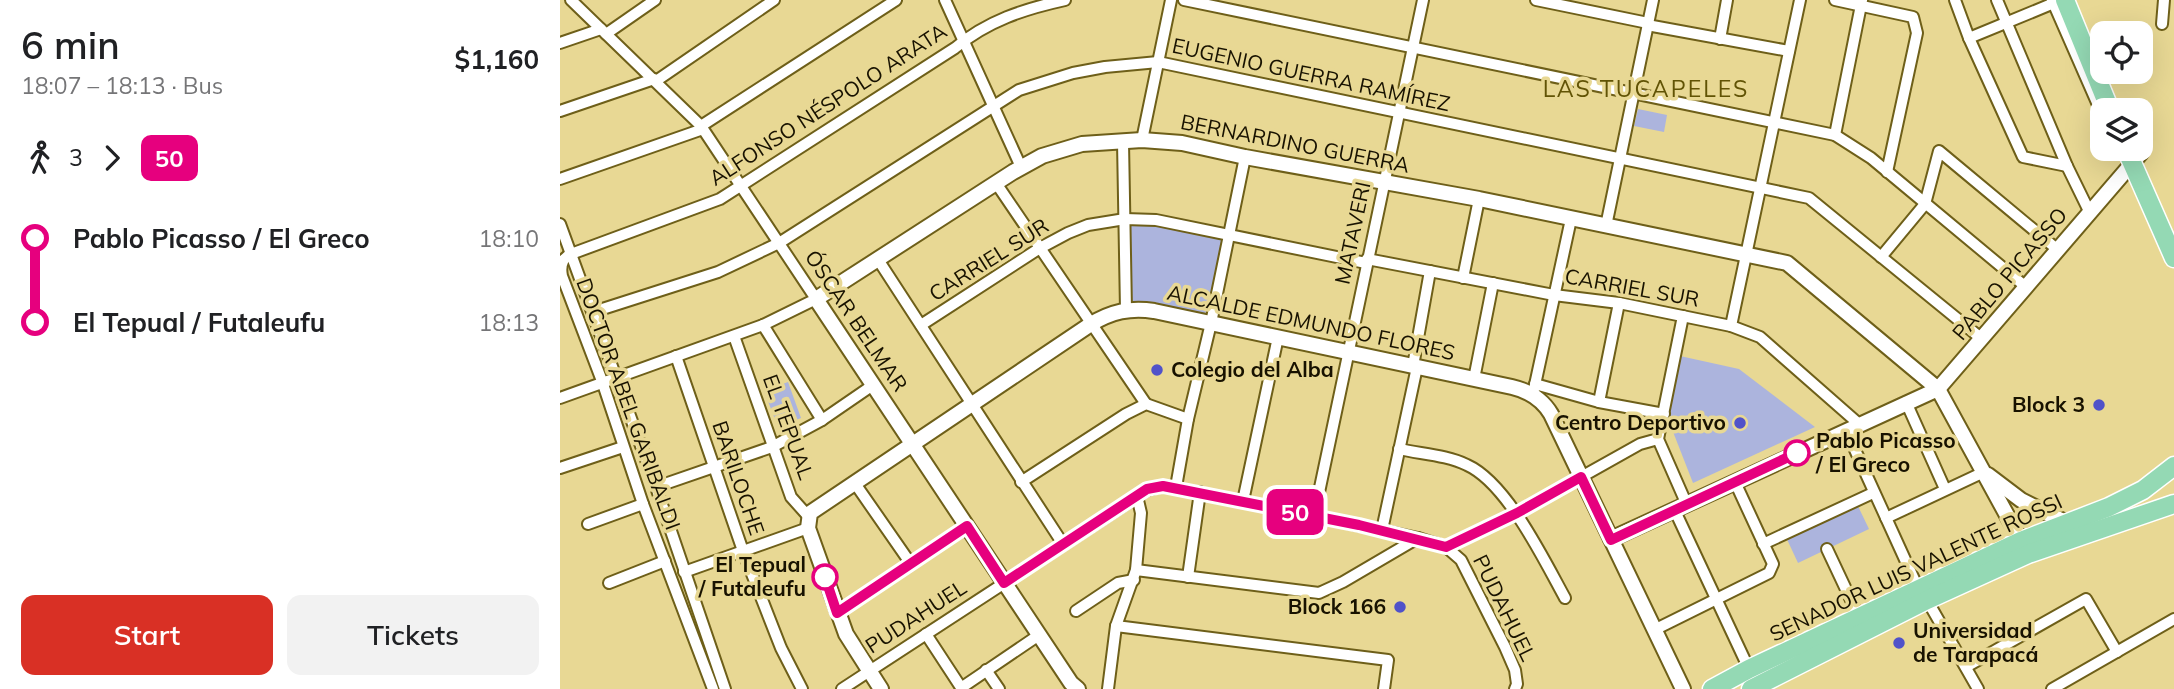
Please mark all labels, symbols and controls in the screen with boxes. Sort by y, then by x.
street label: ALFONSO NÉSPOLO ARATA [704,17,952,191]
text: 6 min [21,21,120,69]
map controls [2090,21,2153,161]
button: locate [2090,21,2153,84]
street label: EUGENIO GUERRA RAMÍREZ [1170,32,1453,116]
text: $1,160 [455,43,539,76]
text: 18:07 – 18:13 · Bus [21,71,223,100]
district label: LAS TUCAPELES [1543,74,1749,103]
button: layers [2090,98,2153,161]
street label: BERNARDINO GUERRA [1179,108,1412,178]
icon: walk [21,139,59,177]
icon: forward [93,139,131,177]
text: 3 [69,143,83,172]
text: 50 [155,143,184,173]
street label: MATAVERI [1328,179,1376,286]
street label: PABLO PICASSO [1946,202,2072,345]
street label: CARRIEL SUR [924,212,1053,306]
text: Pablo Picasso / El Greco [73,222,370,255]
text: 18:10 [479,224,539,253]
street label: ÓSCAR BELMAR [800,245,914,396]
street label: CARRIEL SUR [1563,262,1701,312]
street label: DOCTOR ABEL GARIBALDI [571,274,687,533]
street label: ALCALDE EDMUNDO FLORES [1165,279,1457,365]
text: El Tepual / Futaleufu [73,306,325,339]
text: 18:13 [479,308,539,337]
place label: Colegio del Alba [1171,356,1334,382]
marker: Colegio del Alba [1149,362,1165,378]
street label: EL TEPUAL [758,370,820,483]
place label: Block 3 [2012,391,2085,417]
marker: Block 3 [2091,397,2107,413]
place label: Centro Deportivo [1555,409,1726,435]
marker: Centro Deportivo [1732,415,1748,431]
street label: BARILOCHE [707,417,771,538]
place label: Pablo Picasso / El Greco [1815,427,1956,477]
marker: Pablo Picasso / El Greco [1784,440,1810,466]
street label: SENADOR LUIS VALENTE ROSSI [1765,488,2066,646]
line badge: 50 [1264,489,1326,535]
text: 50 [1281,497,1309,527]
street label: PUDAHUEL [1468,550,1542,665]
place label: El Tepual / Futaleufu [698,551,806,601]
marker: El Tepual / Futaleufu [812,564,838,590]
street label: PUDAHUEL [860,574,971,658]
place label: Block 166 [1288,593,1386,619]
button: Start [21,595,273,675]
button: Tickets [287,595,539,675]
marker: Block 166 [1392,599,1408,615]
place label: Universidad de Tarapacá [1913,617,2038,667]
marker: Universidad de Tarapacá [1891,635,1907,651]

